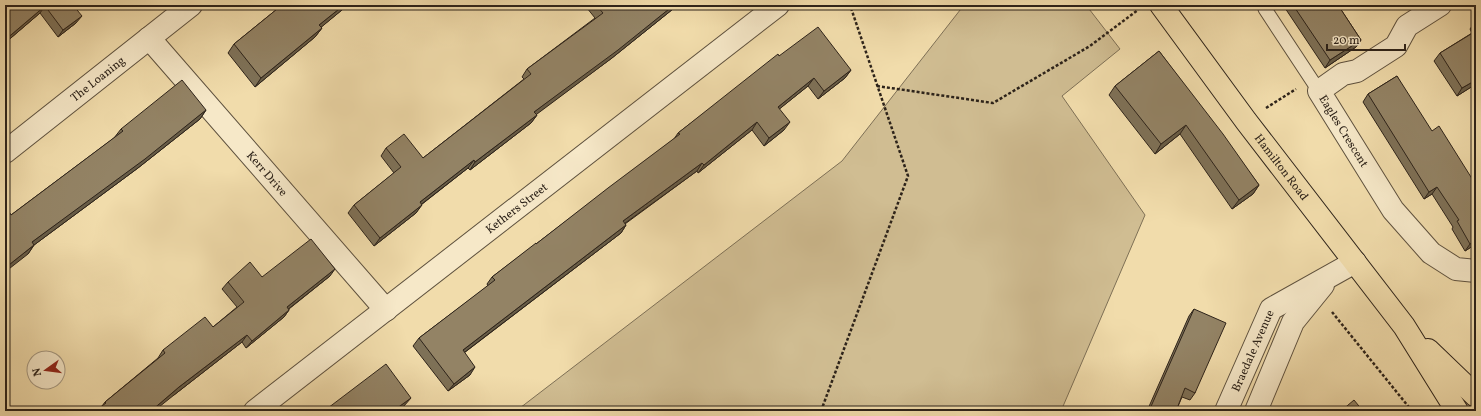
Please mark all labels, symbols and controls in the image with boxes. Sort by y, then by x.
scale bar [1327,26,1405,52]
text: 20 m [1333,33,1360,49]
street label: The Loaning [68,53,129,106]
street label: Eagles Crescent [1314,92,1372,171]
street label: Hamilton Road [1250,131,1312,204]
street label: Kerr Drive [242,148,291,201]
street label: Kethers Street [483,180,551,238]
street label: Braedale Avenue [1228,307,1279,394]
north arrow [26,350,66,390]
text: N [30,366,46,378]

